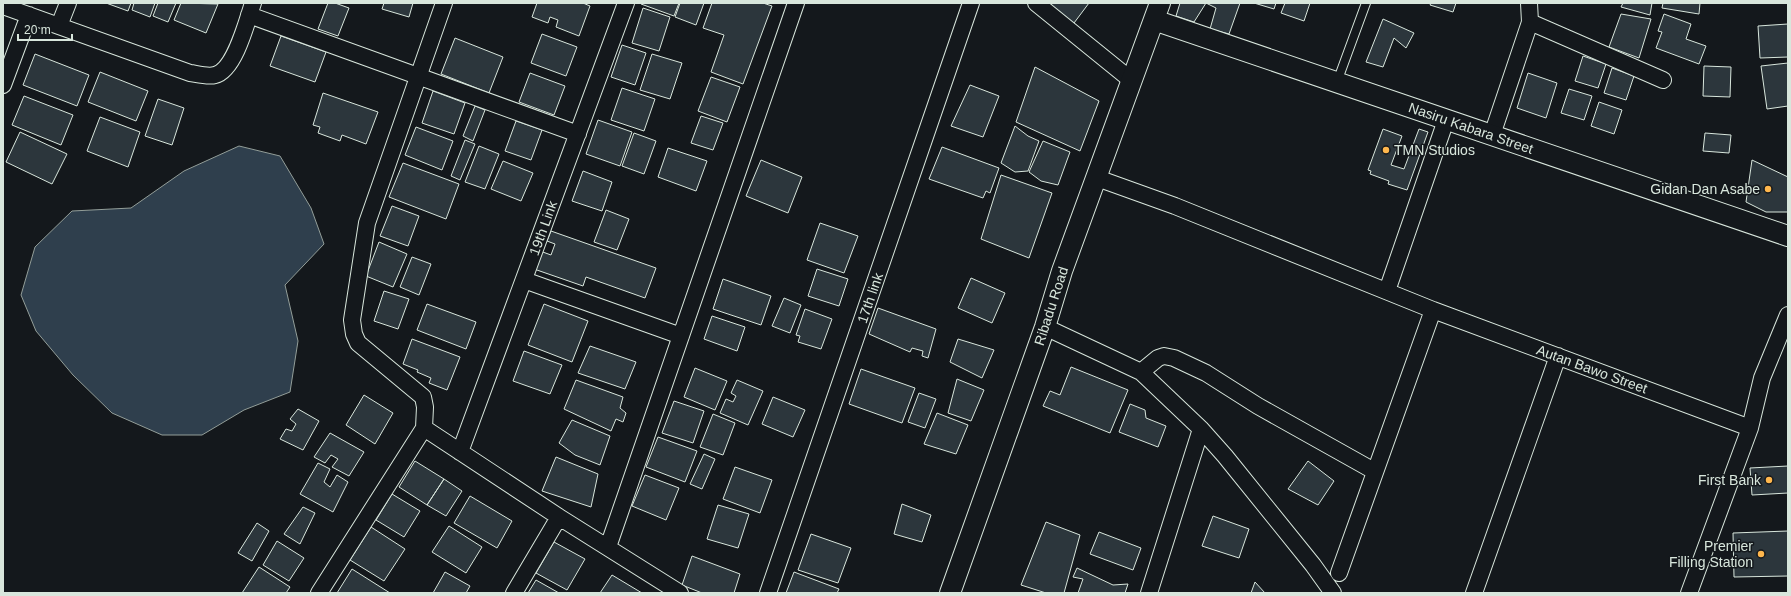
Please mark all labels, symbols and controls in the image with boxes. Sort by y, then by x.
scale bar [18,16,72,42]
text: 20 m [24,23,51,37]
street label: Nasiru Kabara Street [1407,99,1536,157]
place label: TMN Studios [1394,142,1475,158]
marker: TMN Studios [1381,145,1391,155]
place label: Gidan Dan Asabe [1650,181,1760,197]
marker: Gidan Dan Asabe [1763,184,1773,194]
street label: 19th Link [526,198,561,257]
street label: Ribadu Road [1031,265,1071,347]
street label: 17th link [854,270,886,325]
street label: Autan Bawo Street [1534,342,1650,397]
place label: First Bank [1698,472,1762,488]
marker: First Bank [1764,475,1774,485]
place label: Premier Filling Station [1669,538,1753,570]
marker: Premier Filling Station [1756,549,1766,559]

